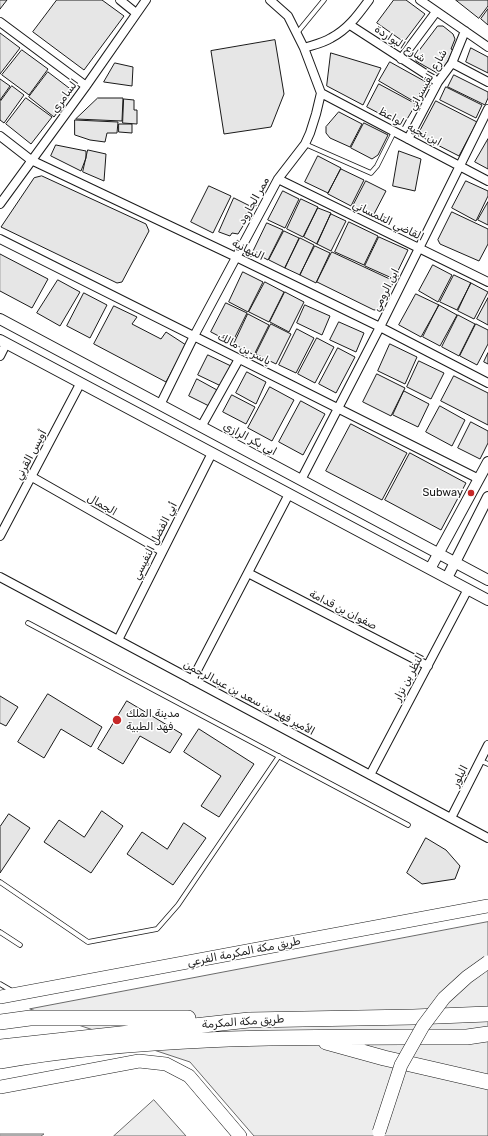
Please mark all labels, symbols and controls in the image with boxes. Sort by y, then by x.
street label: شارع البواردة [372,23,428,65]
street label: شارع القيسراني [406,47,450,113]
street label: السامري [48,77,82,115]
street label: ابن نجيه الواعظ [376,105,444,149]
street label: ممر الجارود [236,175,272,227]
street label: القاضي التلمساني [350,198,426,244]
street label: النبهانية [230,237,266,263]
street label: ابن الرومي [370,266,402,314]
street label: ياسر بن مالك [215,330,273,368]
street label: ابي بكر الرازي [221,419,279,459]
street label: أويس القرني [12,428,50,482]
place label: Subway [422,486,463,500]
marker: Subway [466,488,476,498]
street label: الجمال [85,491,119,519]
street label: أبي الفضل النفيسي [130,500,180,582]
street label: صفوان بن قدامة [307,587,379,633]
street label: النظر بن نزار [391,651,427,703]
street label: الأمير فهد بن سعد بن عبدالرحمن [181,658,317,738]
place label: مدينة الملك فهد الطبية [126,707,180,733]
marker: مدينة الملك فهد الطبية [111,714,123,726]
street label: البلور [449,763,471,789]
street label: طريق مكة المكرمة الفرعي [186,935,302,969]
street label: طريق مكة المكرمة [201,1013,285,1031]

